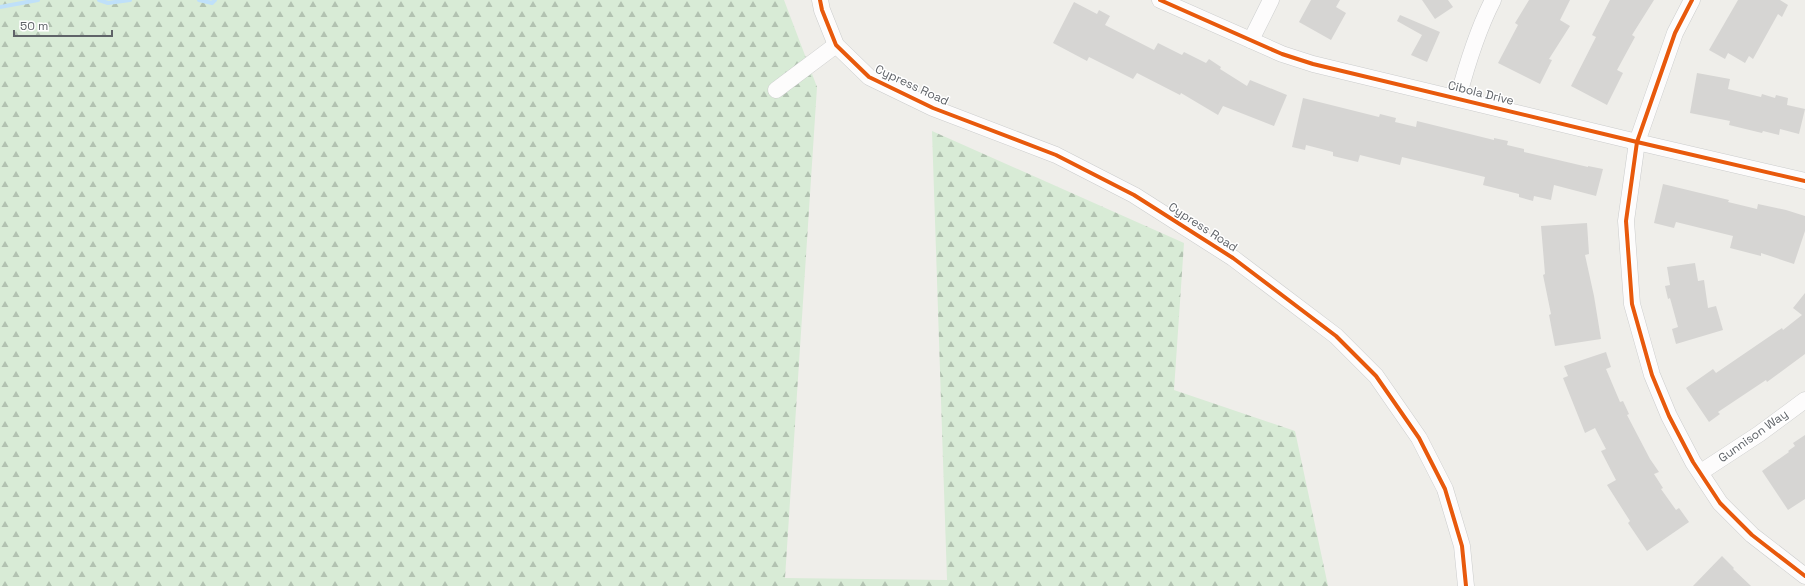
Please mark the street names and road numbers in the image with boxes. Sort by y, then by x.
street label: Cypress Road [873,61,951,109]
street label: Cibola Drive [1446,77,1516,109]
street label: Cypress Road [1165,199,1241,255]
street label: Gunnison Way [1715,406,1791,466]

